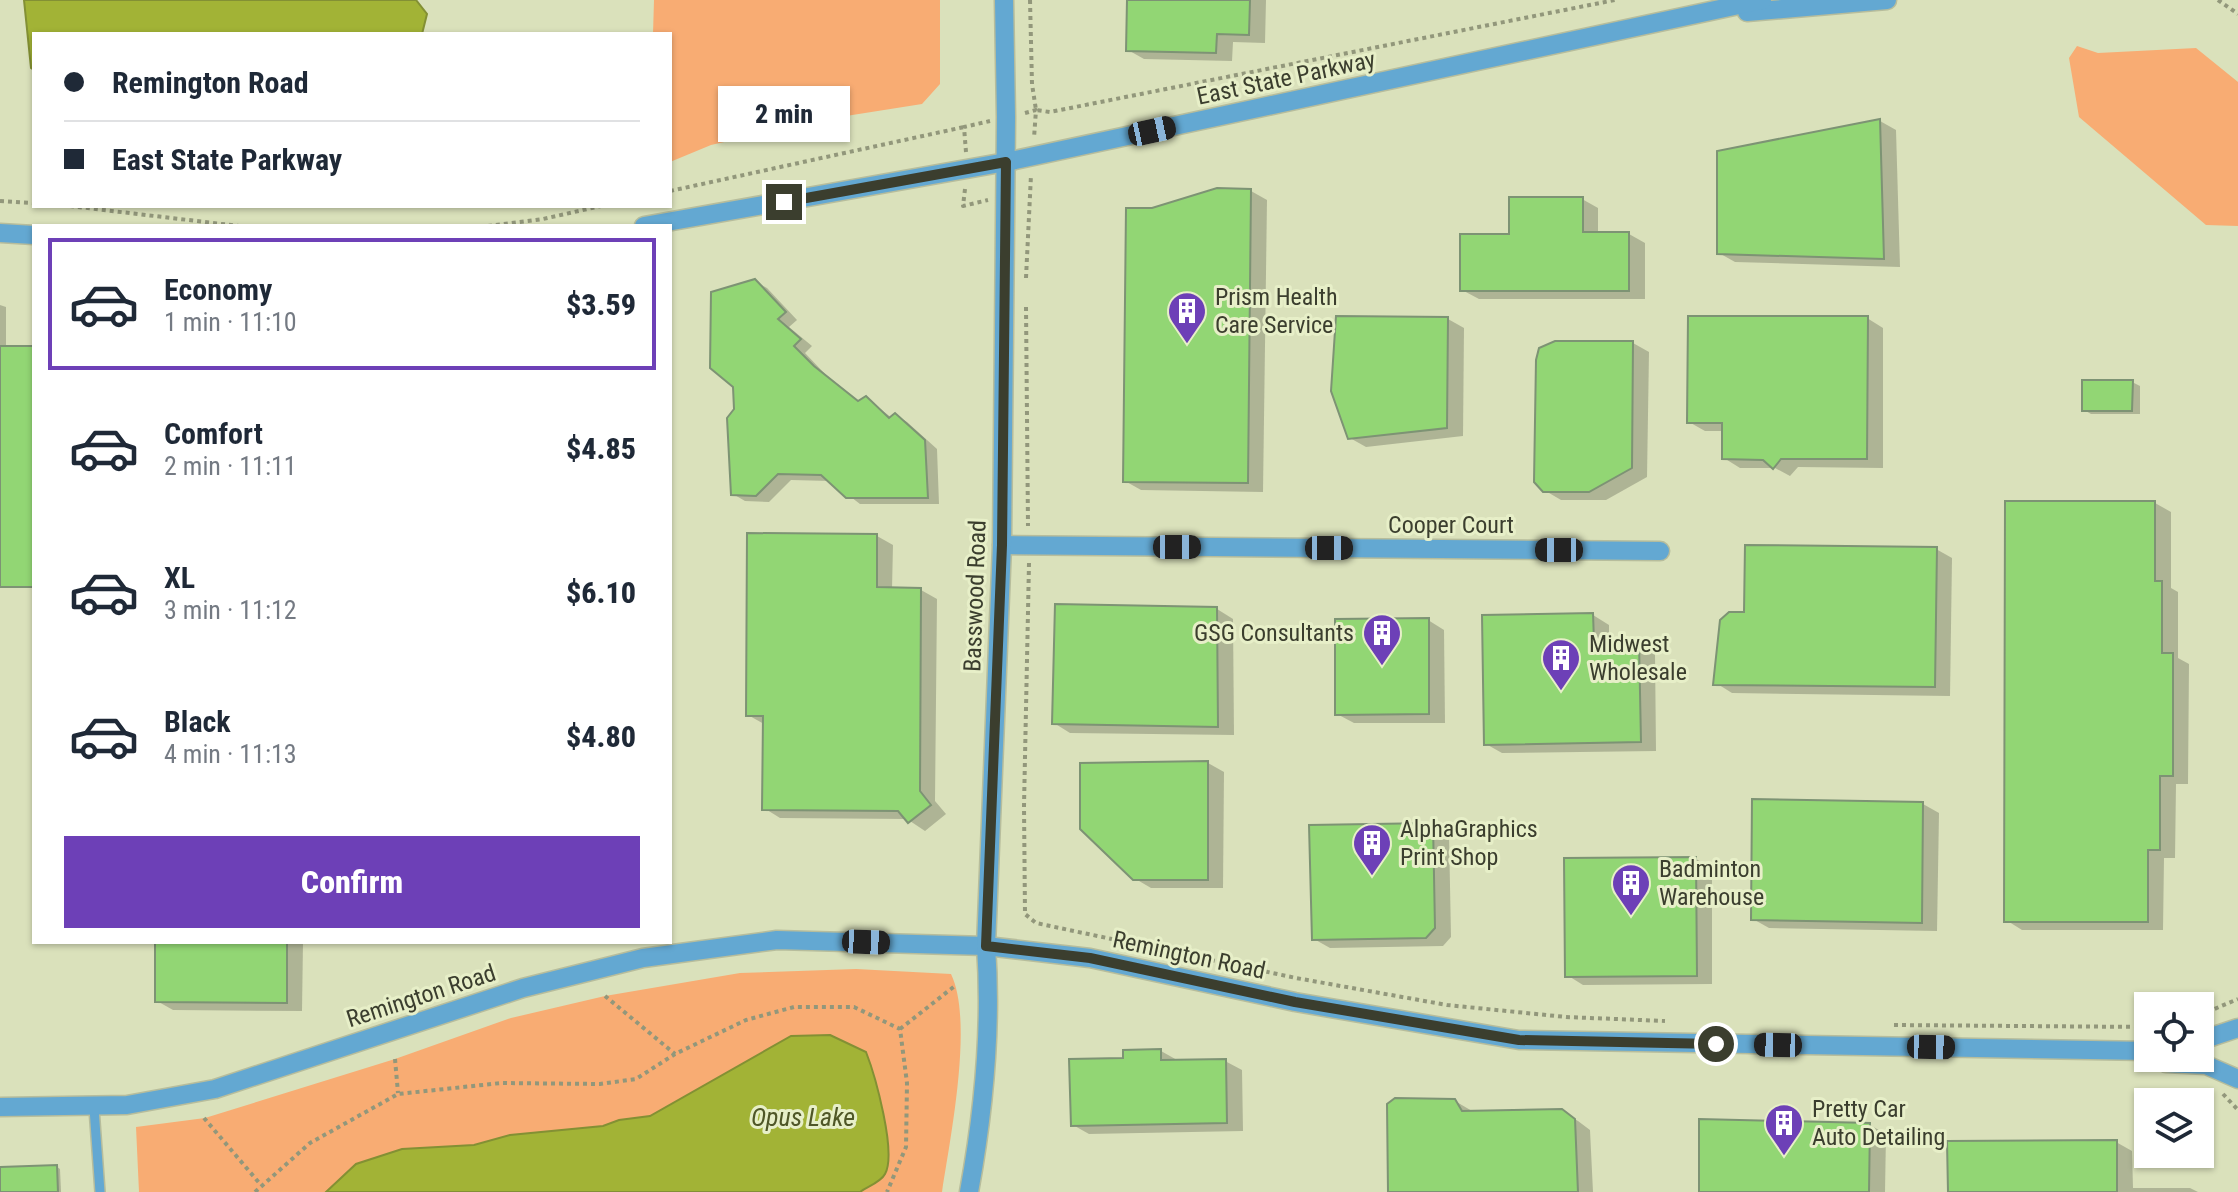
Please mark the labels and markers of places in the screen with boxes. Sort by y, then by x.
place label: Prism Health Care Service [1215,283,1337,339]
building icon: Prism Health Care Service [1166,290,1208,345]
building icon: GSG Consultants [1361,612,1403,667]
place label: GSG Consultants [1194,619,1354,647]
place label: Midwest Wholesale [1589,630,1687,686]
building icon: Midwest Wholesale [1540,637,1582,692]
place label: AlphaGraphics Print Shop [1400,815,1538,871]
building icon: AlphaGraphics Print Shop [1351,822,1393,877]
place label: Badminton Warehouse [1659,855,1764,911]
building icon: Badminton Warehouse [1610,862,1652,917]
place label: Pretty Car Auto Detailing [1812,1095,1945,1151]
building icon: Pretty Car Auto Detailing [1763,1102,1805,1157]

